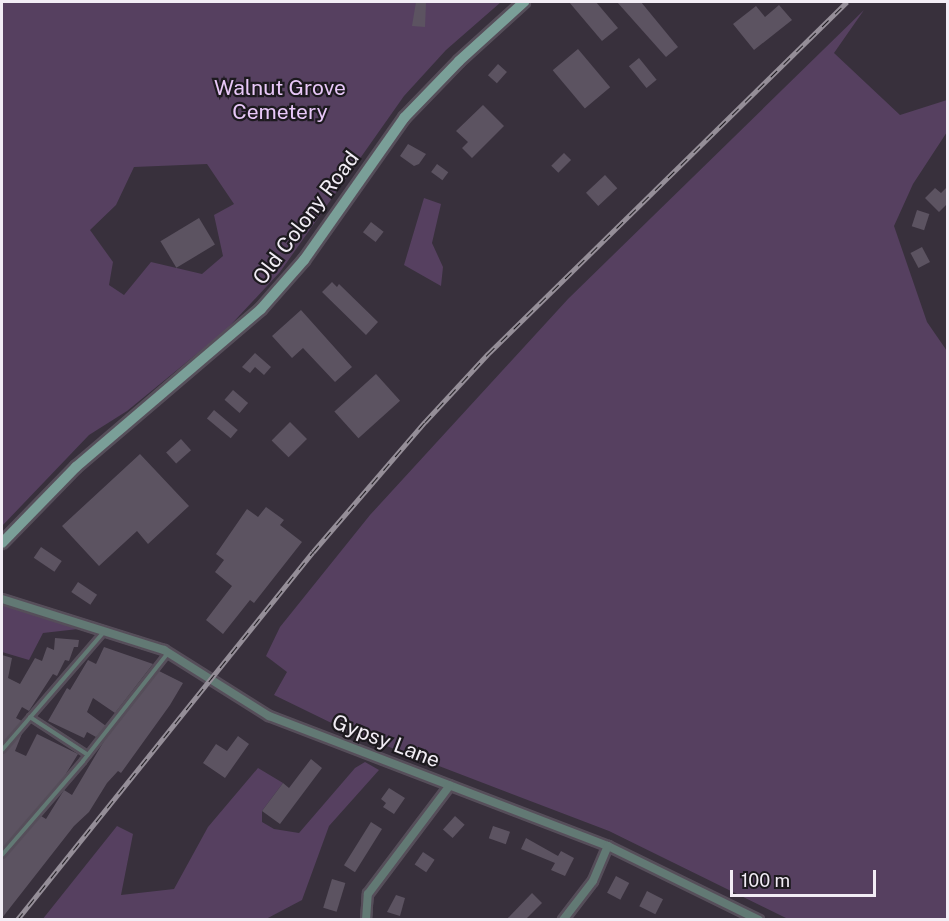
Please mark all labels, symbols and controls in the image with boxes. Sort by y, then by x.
park label: Walnut Grove Cemetery [214,75,346,125]
street label: Old Colony Road [248,146,364,290]
street label: Gypsy Lane [329,709,443,773]
scale bar [733,858,878,896]
text: 100 m [741,870,790,891]

